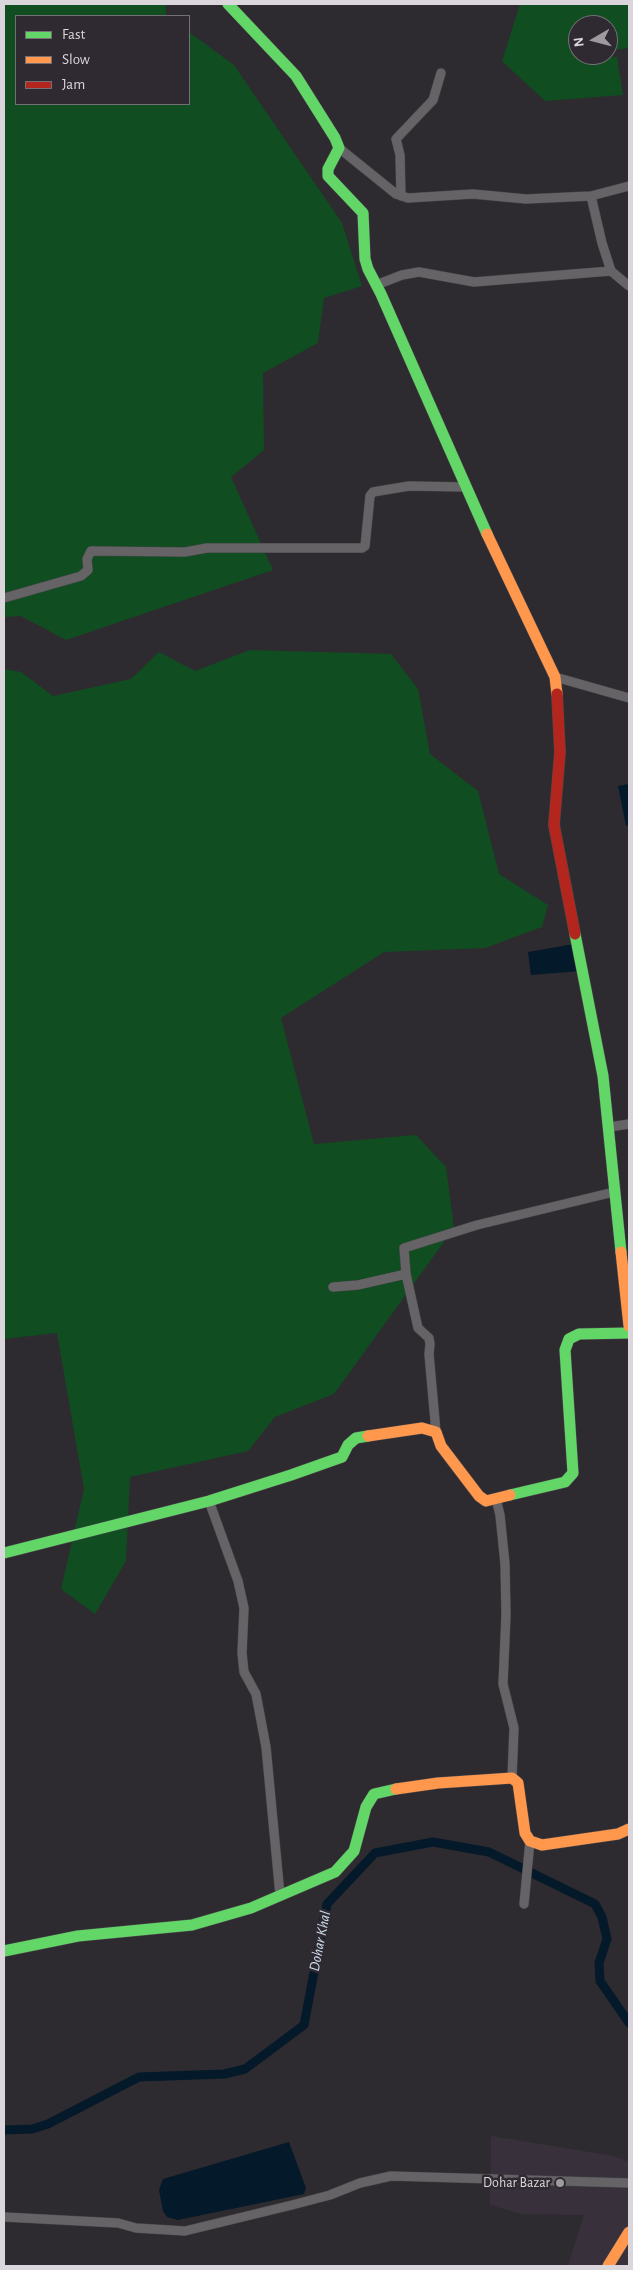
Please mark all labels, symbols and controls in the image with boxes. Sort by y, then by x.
legend [15,15,190,105]
north arrow [568,15,618,65]
text: Fast [62,27,85,42]
text: N [572,36,587,48]
text: Slow [62,52,90,67]
text: Jam [62,77,85,92]
water label: Dohar Khal [305,1909,335,1973]
place label: Dohar Bazar [483,2175,550,2191]
marker: Dohar Bazar [554,2177,566,2189]

